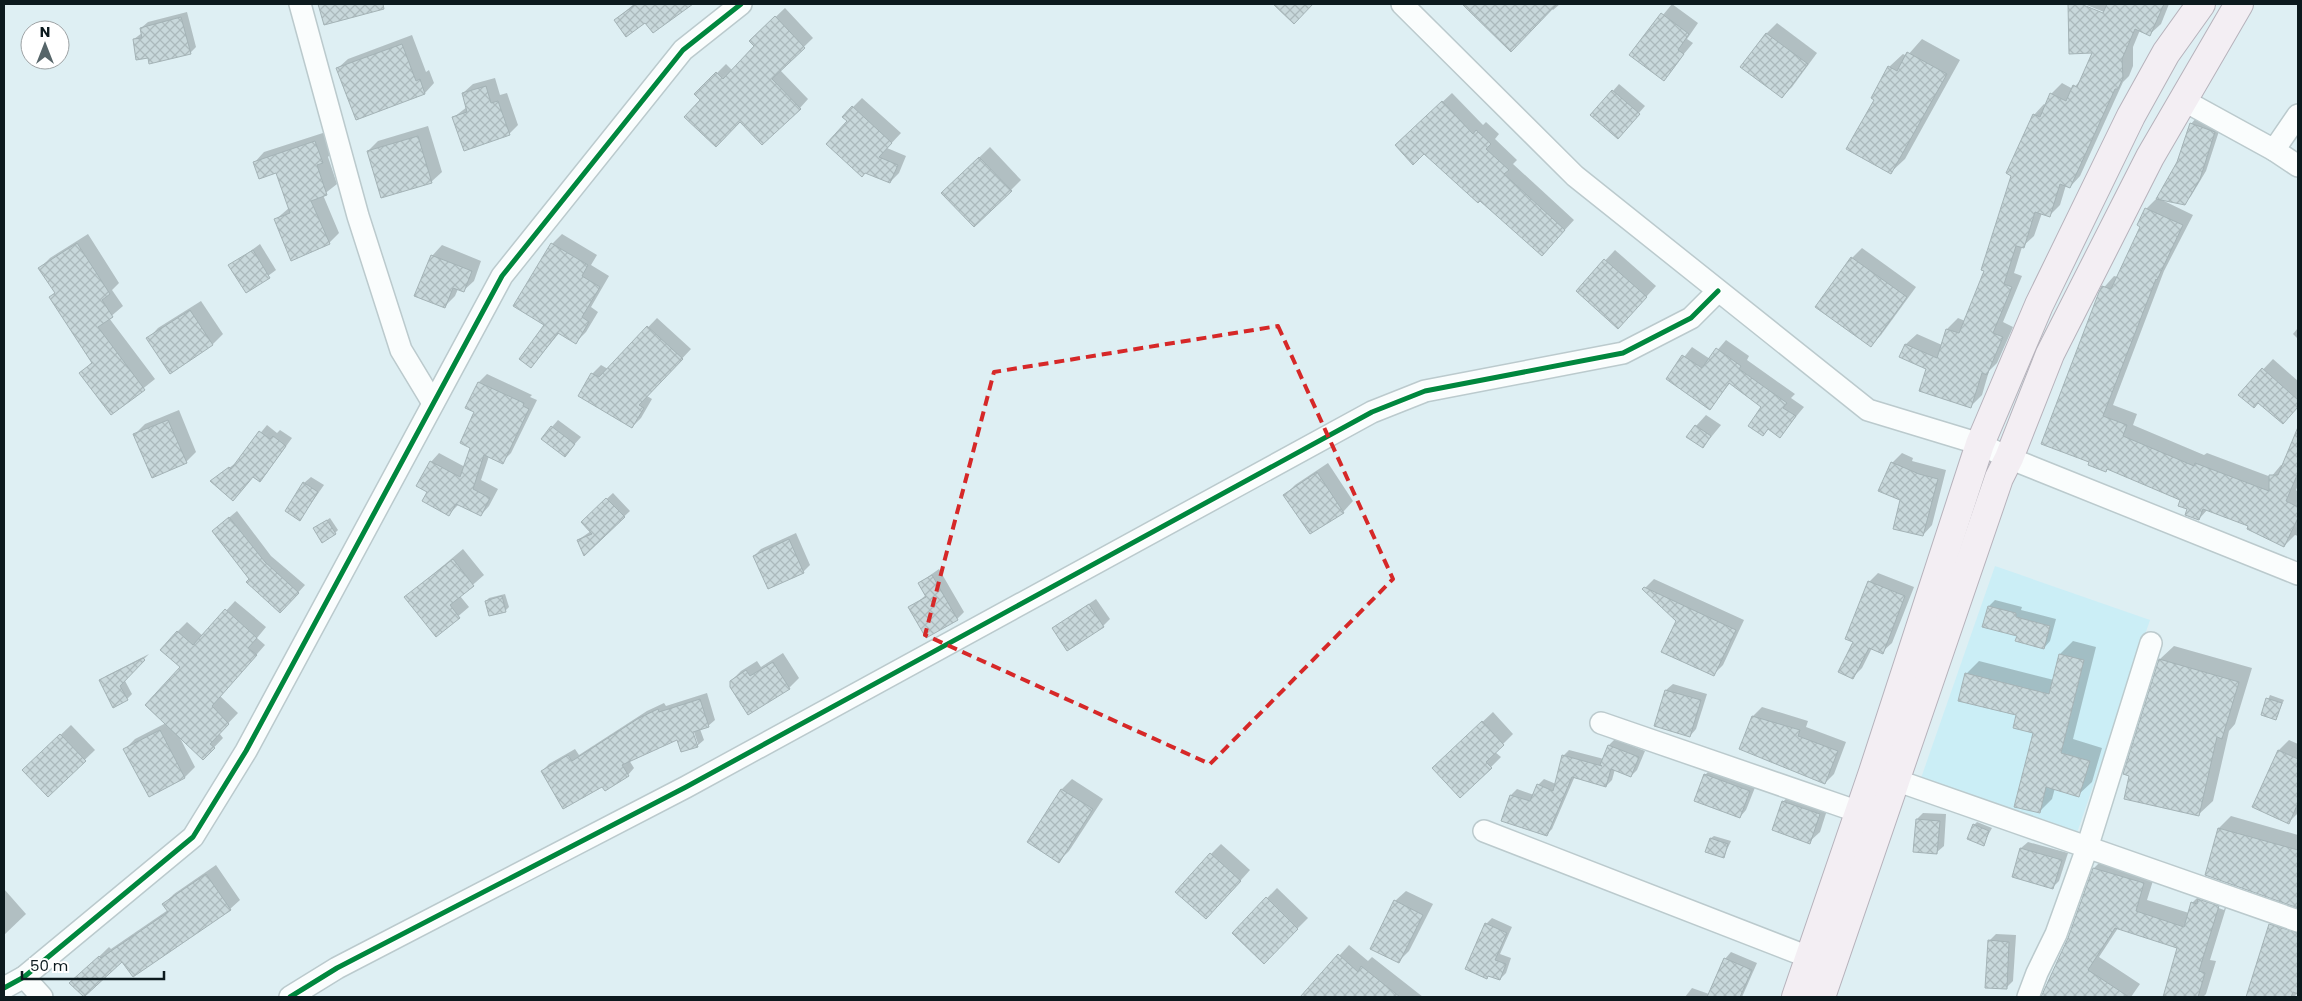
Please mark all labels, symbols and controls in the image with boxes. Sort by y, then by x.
north arrow [20,20,70,70]
text: N [40,22,50,42]
scale bar [22,948,165,980]
text: 50 m [30,955,68,976]

